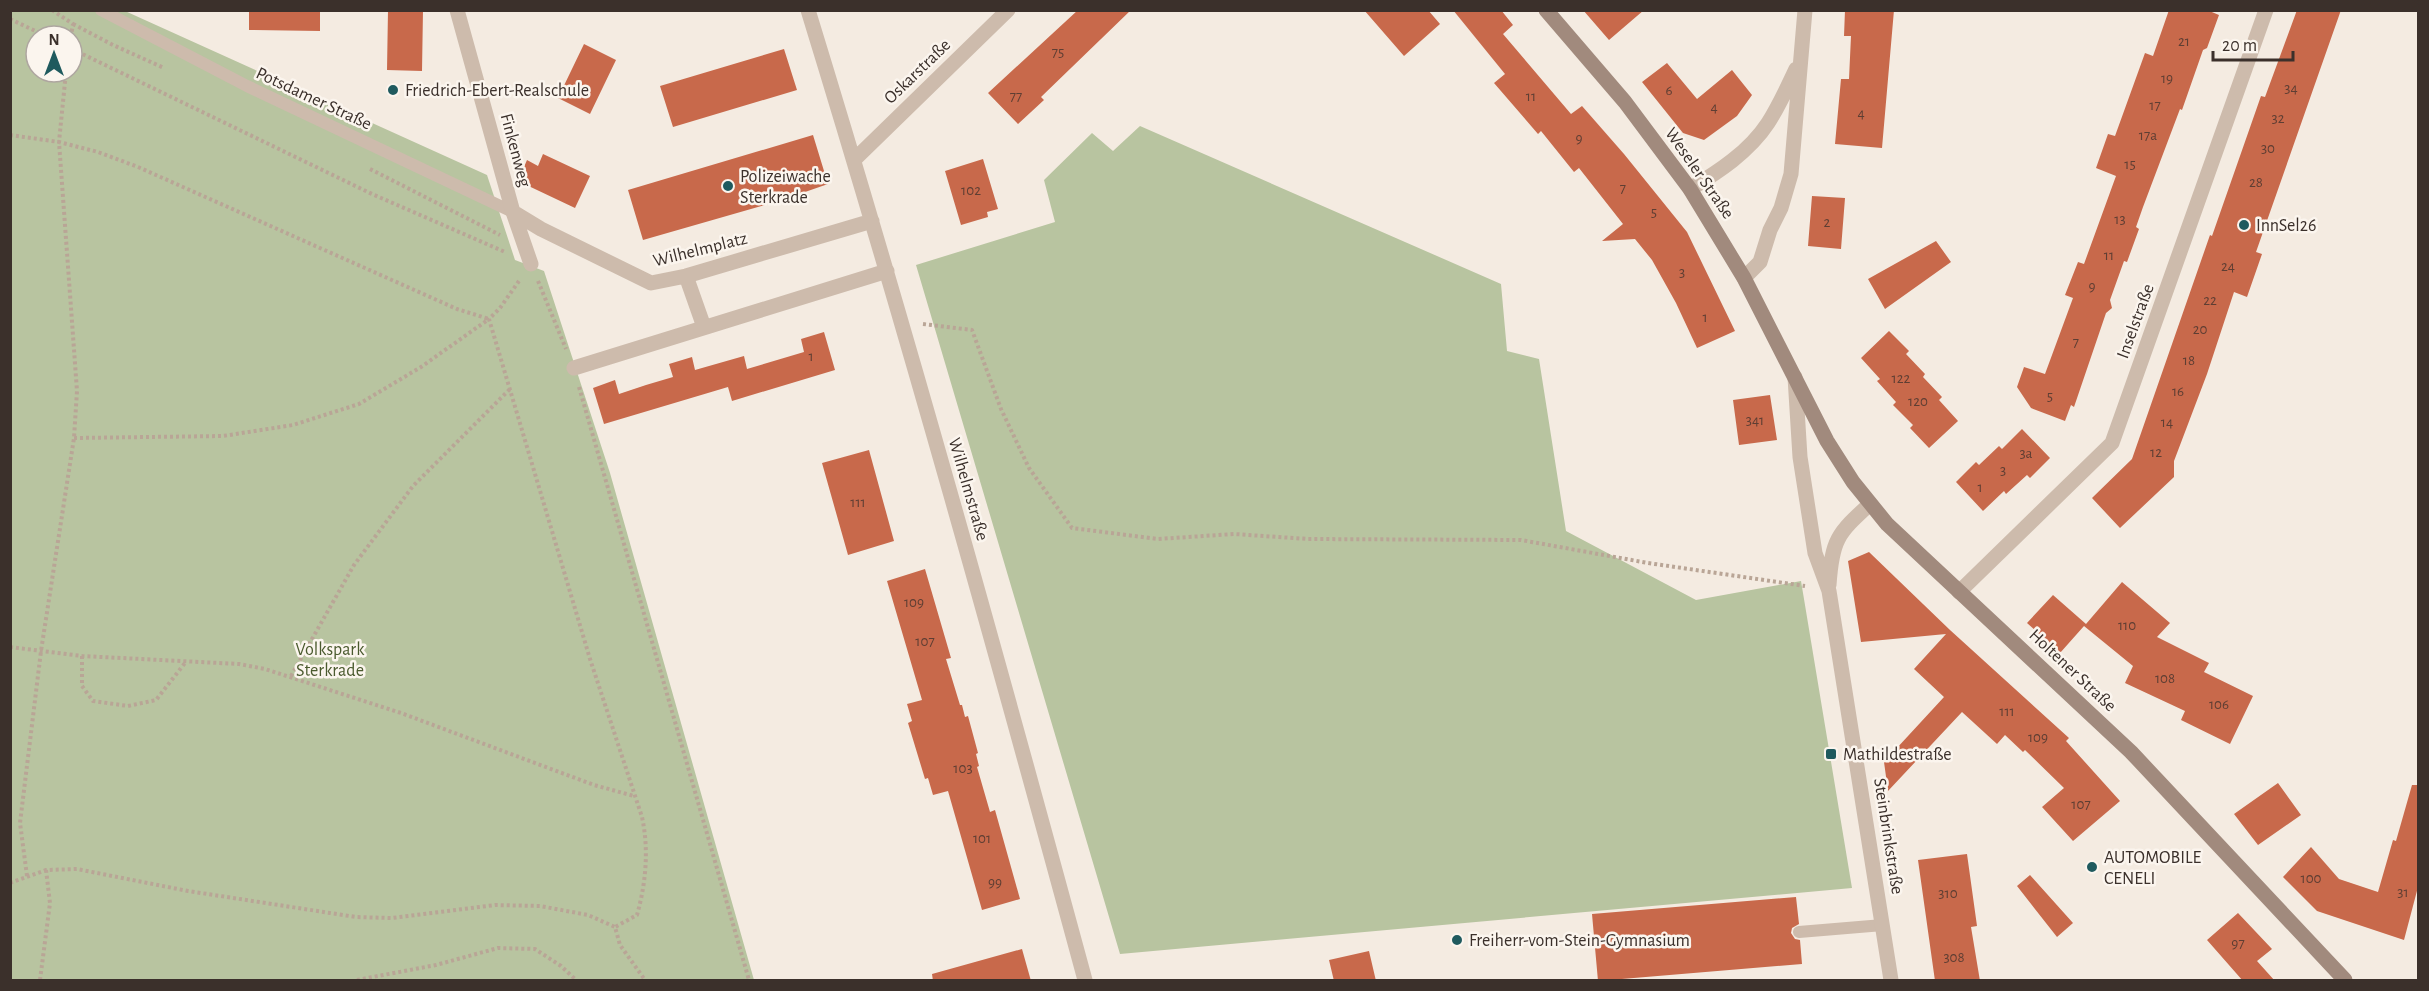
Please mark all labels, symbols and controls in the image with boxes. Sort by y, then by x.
north arrow [24,24,84,84]
scale bar [2213,24,2292,62]
text: N [48,32,60,48]
house number: 21 [2178,34,2190,49]
street label: Oskarstraße [881,36,954,108]
text: 20 m [2222,37,2257,55]
house number: 75 [1052,45,1064,60]
street label: Potsdamer Straße [253,64,374,134]
house number: 19 [2161,71,2173,86]
house number: 34 [2284,81,2298,96]
place label: Friedrich-Ebert-Realschule [405,82,589,100]
marker: Friedrich-Ebert-Realschule [386,83,400,97]
house number: 6 [1665,83,1673,98]
house number: 77 [1010,89,1022,104]
house number: 11 [1526,89,1536,104]
house number: 17 [2149,98,2161,113]
house number: 4 [1710,100,1718,115]
house number: 4 [1857,106,1865,121]
house number: 32 [2271,111,2285,126]
street label: Finkenweg [497,112,534,189]
street label: Weseler Straße [1661,125,1737,222]
house number: 17a [2139,128,2157,143]
house number: 9 [1575,131,1583,146]
house number: 30 [2261,141,2275,156]
house number: 15 [2124,157,2136,172]
place label: Polizeiwache Sterkrade [740,168,831,207]
house number: 28 [2249,175,2263,190]
marker: Polizeiwache Sterkrade [721,179,735,193]
house number: 7 [1620,181,1626,196]
house number: 102 [961,183,981,198]
house number: 5 [1651,205,1657,220]
house number: 13 [2114,212,2126,227]
house number: 2 [1824,215,1831,230]
place label: InnSel26 [2256,217,2316,235]
marker: InnSel26 [2237,218,2251,232]
street label: Wilhelmplatz [651,230,749,270]
house number: 11 [2104,248,2114,263]
house number: 24 [2221,259,2235,274]
house number: 3 [1679,265,1685,280]
house number: 9 [2088,279,2096,294]
street label: Inselstraße [2114,282,2158,361]
house number: 22 [2203,293,2217,308]
house number: 1 [1702,310,1708,325]
house number: 20 [2193,322,2207,337]
house number: 7 [2073,335,2079,350]
house number: 1 [808,349,814,364]
house number: 18 [2183,353,2195,368]
house number: 122 [1892,371,1911,386]
house number: 16 [2172,384,2184,399]
house number: 5 [2047,389,2053,404]
house number: 120 [1908,394,1928,409]
house number: 341 [1746,413,1764,428]
house number: 14 [2161,415,2173,430]
street label: Wilhelmstraße [945,436,991,543]
house number: 12 [2150,445,2162,460]
house number: 3a [2019,446,2033,461]
house number: 3 [2000,463,2006,478]
house number: 1 [1977,480,1983,495]
house number: 111 [850,495,866,510]
house number: 109 [904,595,924,610]
house number: 110 [2118,618,2136,633]
street label: Holtener Straße [2025,626,2119,715]
house number: 107 [915,634,935,649]
park label: Volkspark Sterkrade [296,641,365,680]
house number: 108 [2155,671,2175,686]
house number: 106 [2209,697,2229,712]
house number: 111 [1999,704,2015,719]
house number: 109 [2028,730,2048,745]
place label: Mathildestraße [1843,746,1952,764]
marker: Mathildestraße [1824,747,1838,761]
house number: 103 [953,761,973,776]
street label: Steinbrinkstraße [1870,777,1906,895]
house number: 107 [2071,797,2091,812]
house number: 101 [973,831,991,846]
place label: AUTOMOBILE CENELI [2104,849,2202,888]
marker: AUTOMOBILE CENELI [2085,860,2099,874]
house number: 100 [2300,871,2322,886]
house number: 99 [988,875,1002,890]
house number: 31 [2397,885,2409,900]
house number: 310 [1938,886,1958,901]
place label: Freiherr-vom-Stein-Gymnasium [1469,932,1690,950]
marker: Freiherr-vom-Stein-Gymnasium [1450,933,1464,947]
house number: 97 [2231,936,2245,951]
house number: 308 [1943,950,1965,965]

